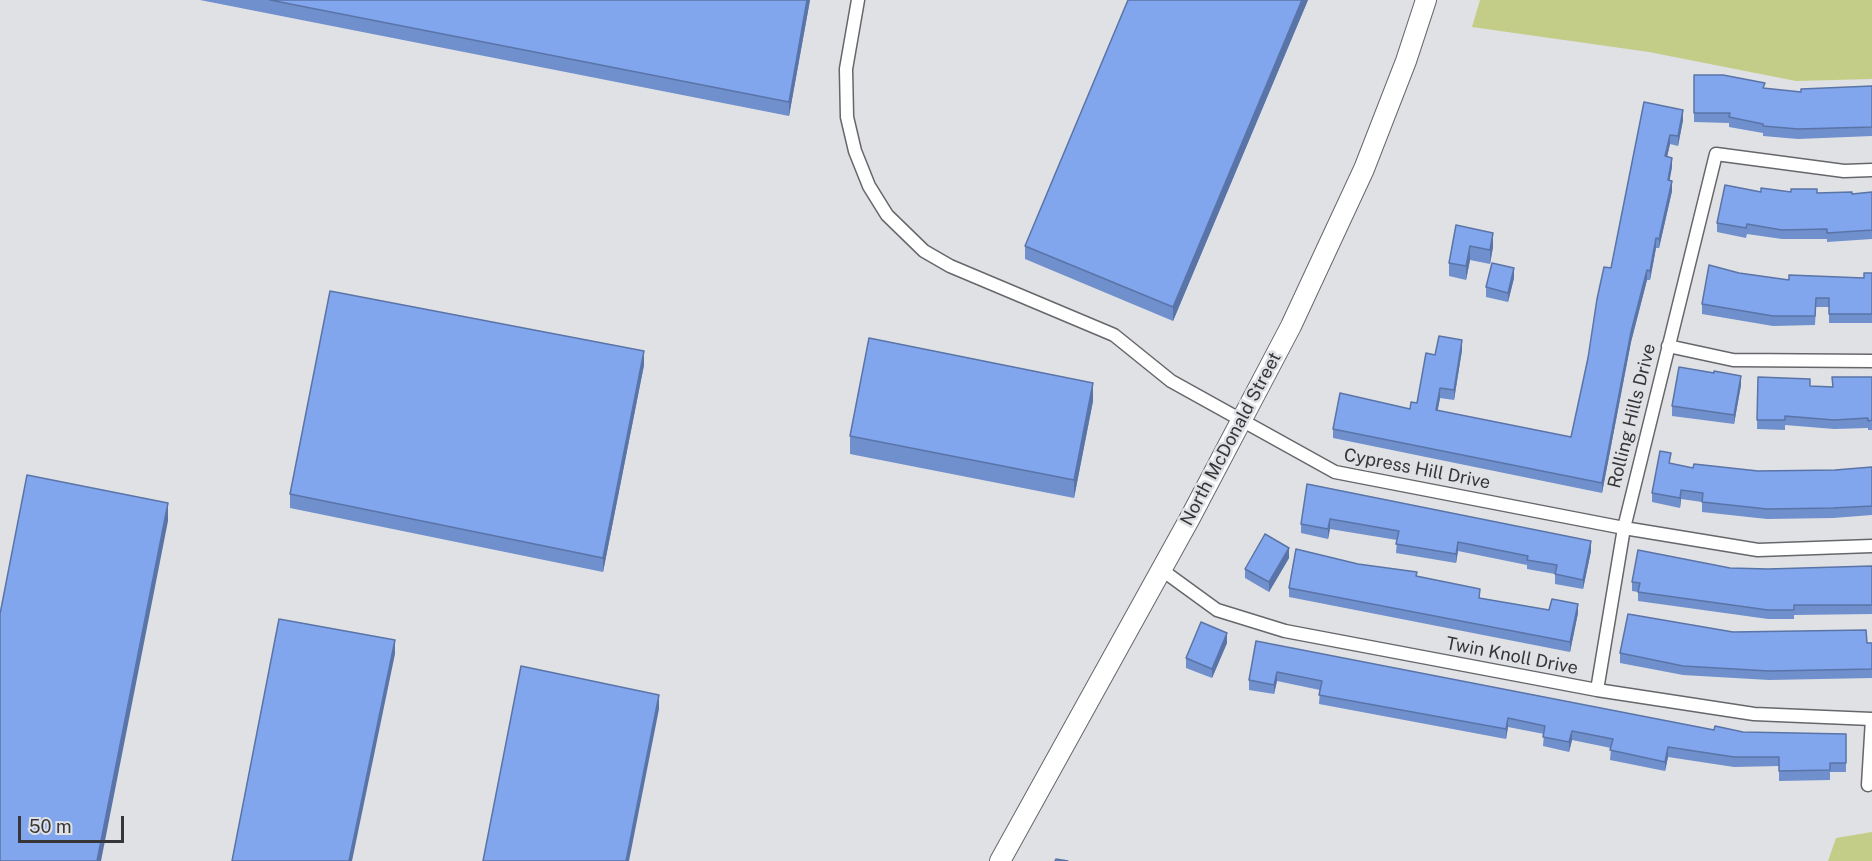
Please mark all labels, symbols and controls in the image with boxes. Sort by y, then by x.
street label: Rolling Hills Drive [1604,341,1660,491]
street label: North McDonald Street [1176,349,1286,529]
street label: Cypress Hill Drive [1342,444,1492,494]
street label: Twin Knoll Drive [1444,633,1580,679]
scale bar [21,804,128,842]
text: 50 m [29,816,72,837]

